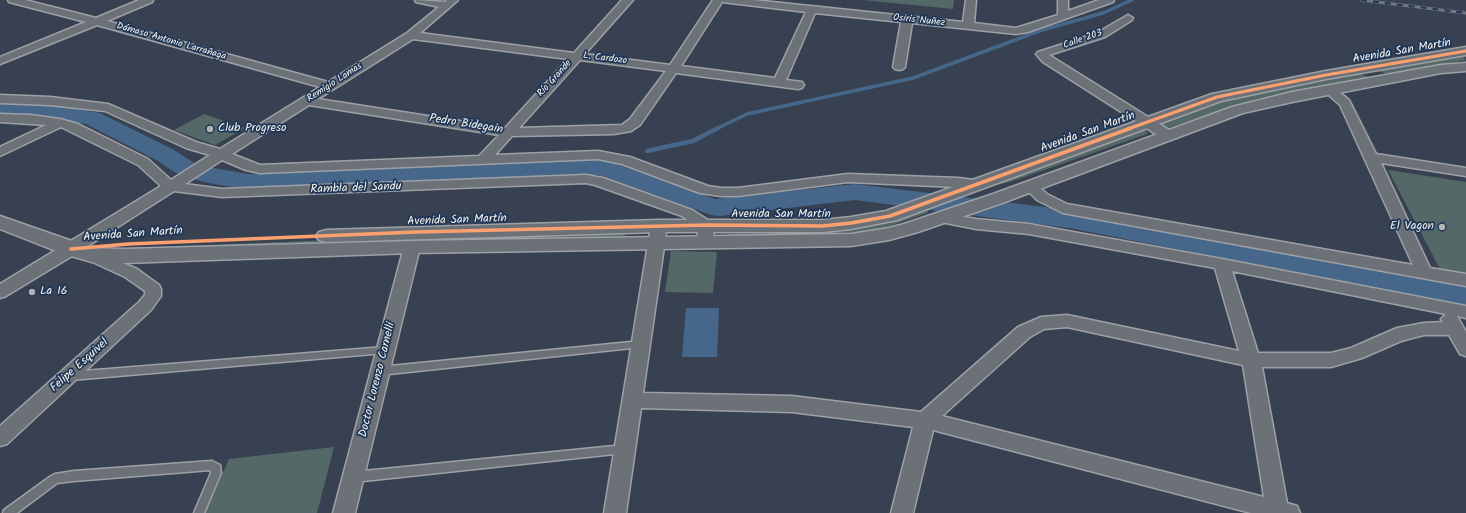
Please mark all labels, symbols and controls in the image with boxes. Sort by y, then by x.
street label: Osiris Nuñez [892,12,946,30]
street label: Dámaso Antonio Larrañaga [115,21,227,63]
street label: Calle 203 [1062,28,1104,52]
street label: Avenida San Martín [1352,36,1452,68]
street label: L. Cardozo [582,50,628,68]
street label: Río Grande [535,58,575,100]
street label: Remigio Lamas [305,61,365,105]
street label: Avenida San Martín [1039,109,1137,157]
street label: Pedro Bidegain [428,112,504,138]
place label: Club Progreso [218,122,287,136]
marker: Club Progreso [205,124,215,134]
street label: Rambla del Sandu [310,180,402,198]
street label: Avenida San Martín [731,208,831,222]
street label: Avenida San Martín [407,212,507,230]
place label: El Vagon [1390,220,1434,234]
marker: El Vagon [1437,222,1447,232]
street label: Avenida San Martín [83,224,183,246]
place label: La 16 [40,285,67,299]
marker: La 16 [27,287,37,297]
street label: Doctor Lorenzo Carnelli [357,321,399,439]
street label: Felipe Esquivel [48,336,112,396]

